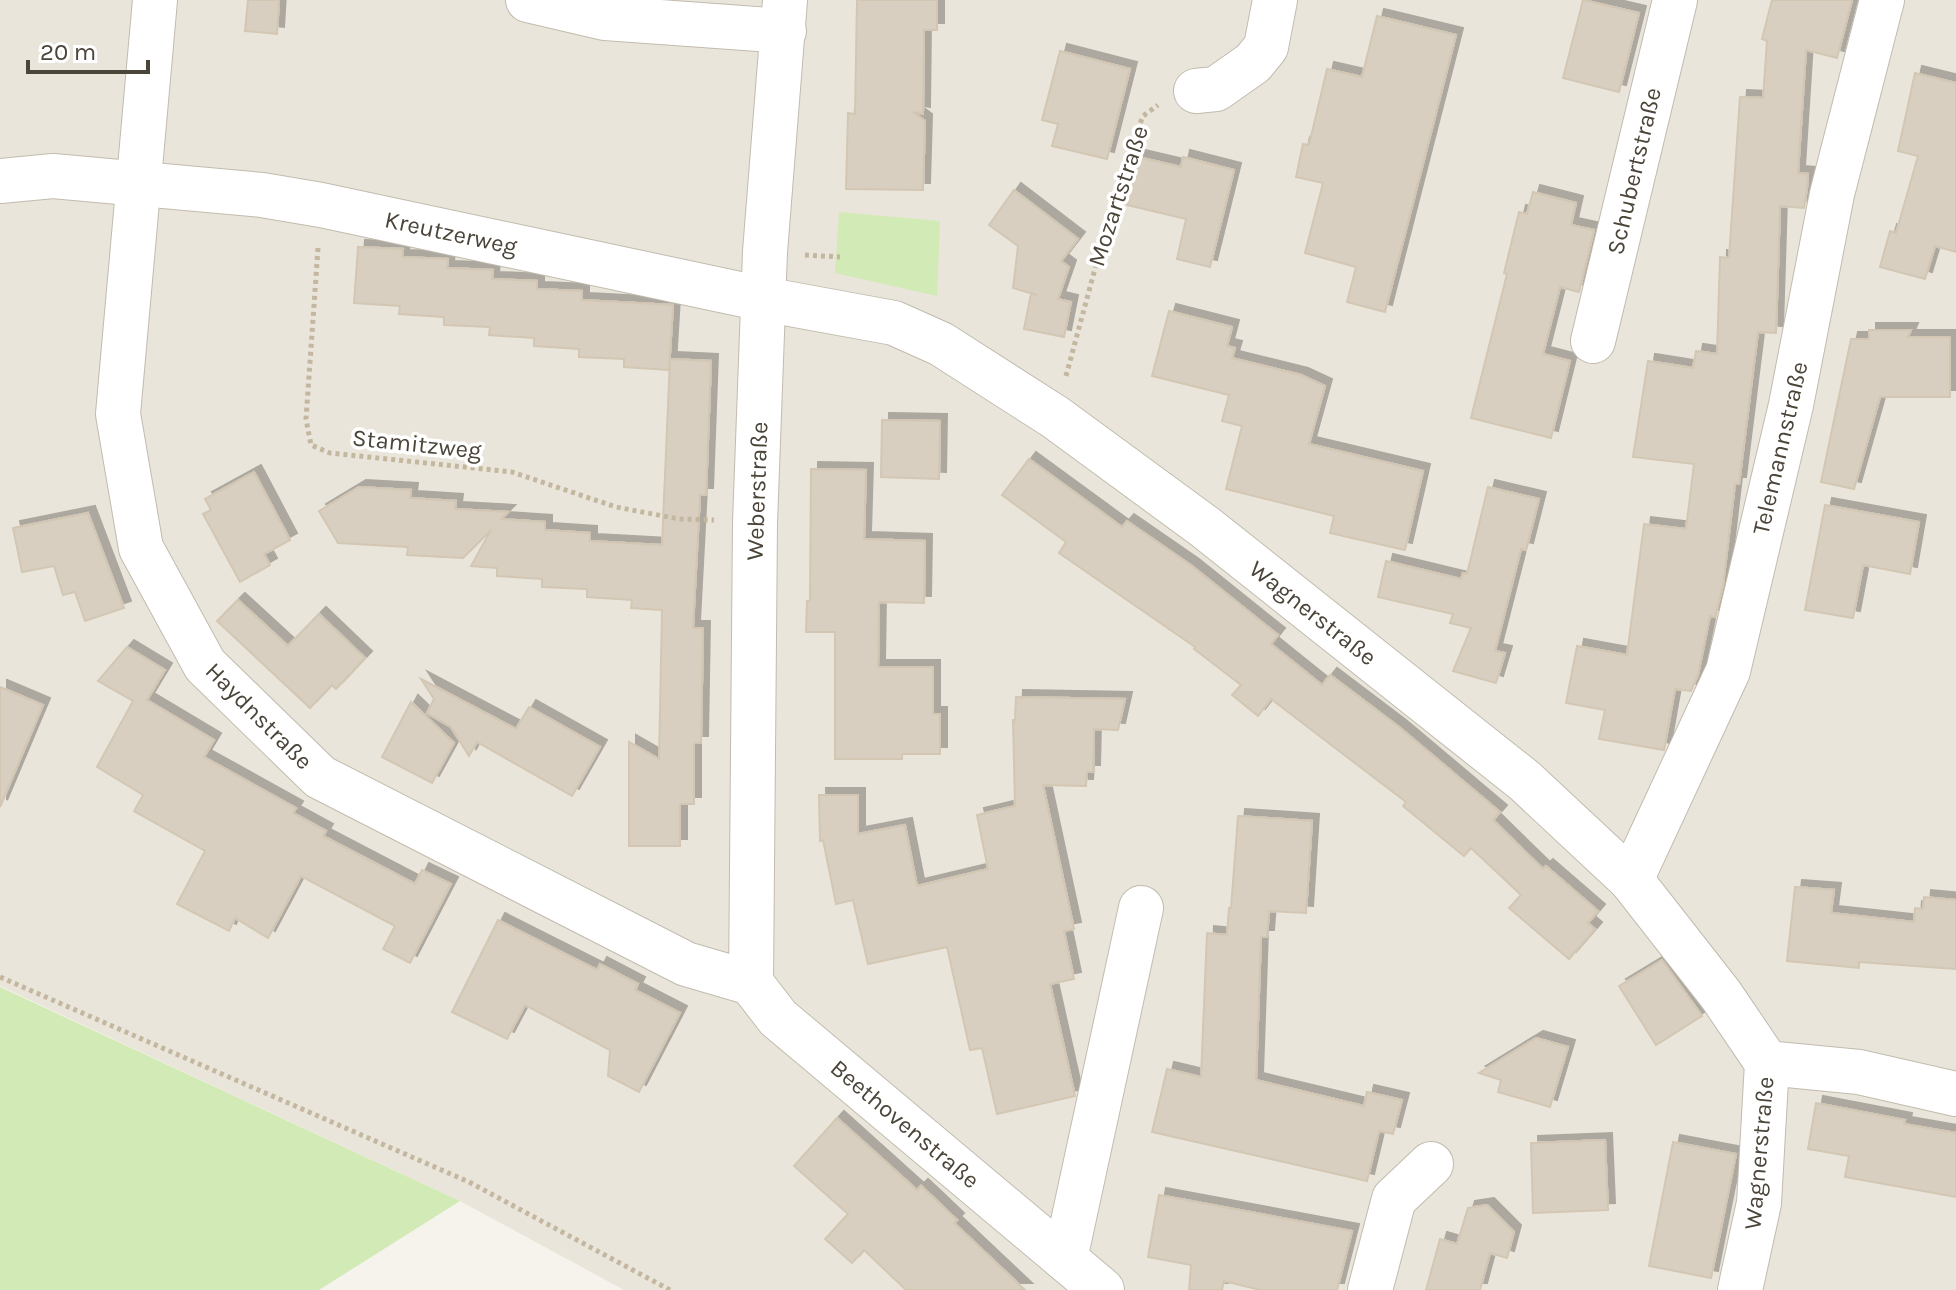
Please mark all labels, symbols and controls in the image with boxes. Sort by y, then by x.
scale bar [28,24,148,74]
text: 20 m [40,38,96,66]
street label: Schubertstraße [1601,85,1667,257]
street label: Mozartstraße [1082,122,1154,270]
street label: Kreutzerweg [382,205,520,261]
street label: Telemannstraße [1746,359,1814,537]
street label: Weberstraße [741,421,773,561]
street label: Stamitzweg [351,423,484,465]
street label: Wagnerstraße [1244,555,1382,671]
street label: Haydnstraße [200,657,318,775]
street label: Beethovenstraße [825,1054,985,1194]
street label: Wagnerstraße [1738,1075,1780,1231]

